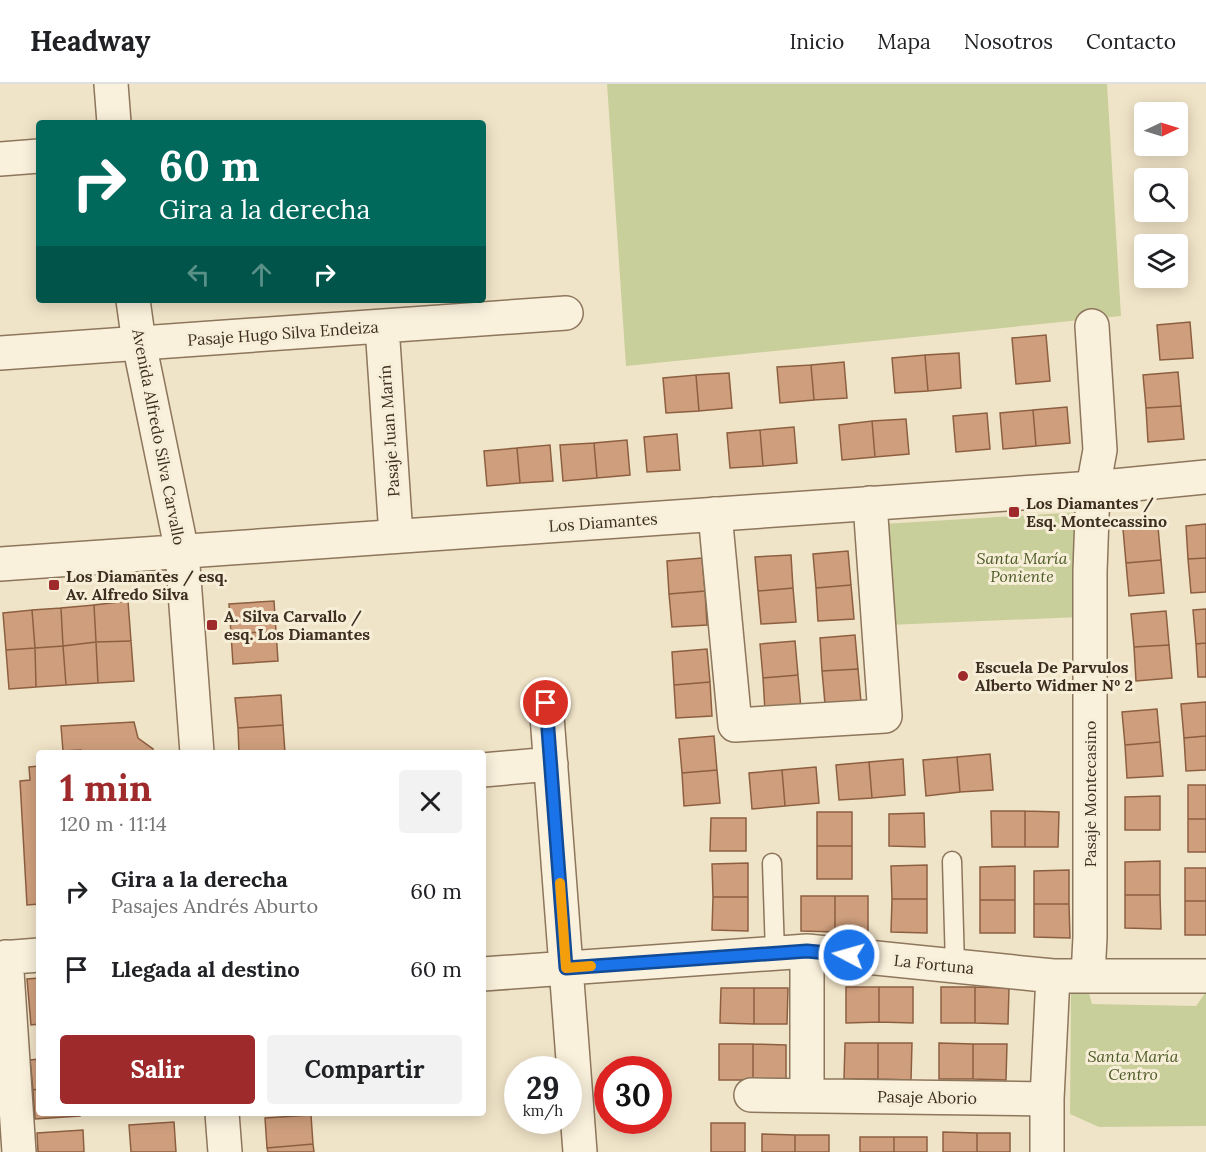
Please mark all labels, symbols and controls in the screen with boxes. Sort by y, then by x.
text: Headway [30,23,150,59]
text: Inicio [789,28,844,55]
text: Mapa [877,28,931,55]
text: Nosotros [964,28,1053,55]
text: Contacto [1086,28,1176,55]
north arrow [1134,102,1188,156]
map controls [1134,102,1188,288]
text: 60 m [159,139,260,193]
icon: right [60,144,138,222]
button: search [1134,168,1188,222]
text: Gira a la derecha [159,192,370,226]
button: layers [1134,234,1188,288]
icon: left [182,258,215,291]
icon: ahead [245,258,278,291]
icon: right [308,258,341,291]
street label: Pasaje Hugo Silva Endeiza [187,316,379,350]
street label: Avenida Alfredo Silva Carvallo [128,326,190,547]
street label: Pasaje Juan Marín [374,364,404,498]
place label: Los Diamantes / Esq. Montecassino [1026,493,1167,531]
marker: Los Diamantes / Esq. Montecassino [1007,505,1021,519]
street label: Los Diamantes [548,508,658,536]
park label: Santa María Poniente [977,548,1068,586]
place label: Los Diamantes / esq. Av. Alfredo Silva [66,566,228,604]
marker: Los Diamantes / esq. Av. Alfredo Silva [47,578,61,592]
place label: A. Silva Carvallo / esq. Los Diamantes [224,606,370,644]
marker: A. Silva Carvallo / esq. Los Diamantes [205,618,219,632]
place label: Escuela De Parvulos Alberto Widmer Nº 2 [975,657,1133,695]
marker: Escuela De Parvulos Alberto Widmer Nº 2 [956,669,970,683]
pin [520,677,571,728]
icon: arrive [529,686,562,719]
street label: Pasaje Montecasino [1080,721,1100,867]
text: 1 min [60,765,152,811]
button: close [399,770,462,833]
text: 120 m · 11:14 [60,811,167,836]
text: Gira a la derecha [111,865,288,893]
icon: right [60,875,93,908]
text: 60 m [410,877,462,905]
text: Pasajes Andrés Aburto [111,893,318,918]
position arrow [817,923,881,987]
street label: La Fortuna [893,950,975,978]
icon: arrive [60,953,93,986]
text: Llegada al destino [111,955,300,983]
text: 60 m [410,955,462,983]
button: Salir [60,1035,255,1104]
button: Compartir [267,1035,462,1104]
park label: Santa María Centro [1088,1046,1179,1084]
speed limit sign: 30 [594,1056,672,1134]
text: 29 [526,1069,560,1107]
street label: Pasaje Aborio [877,1086,977,1108]
text: km/h [523,1101,563,1120]

